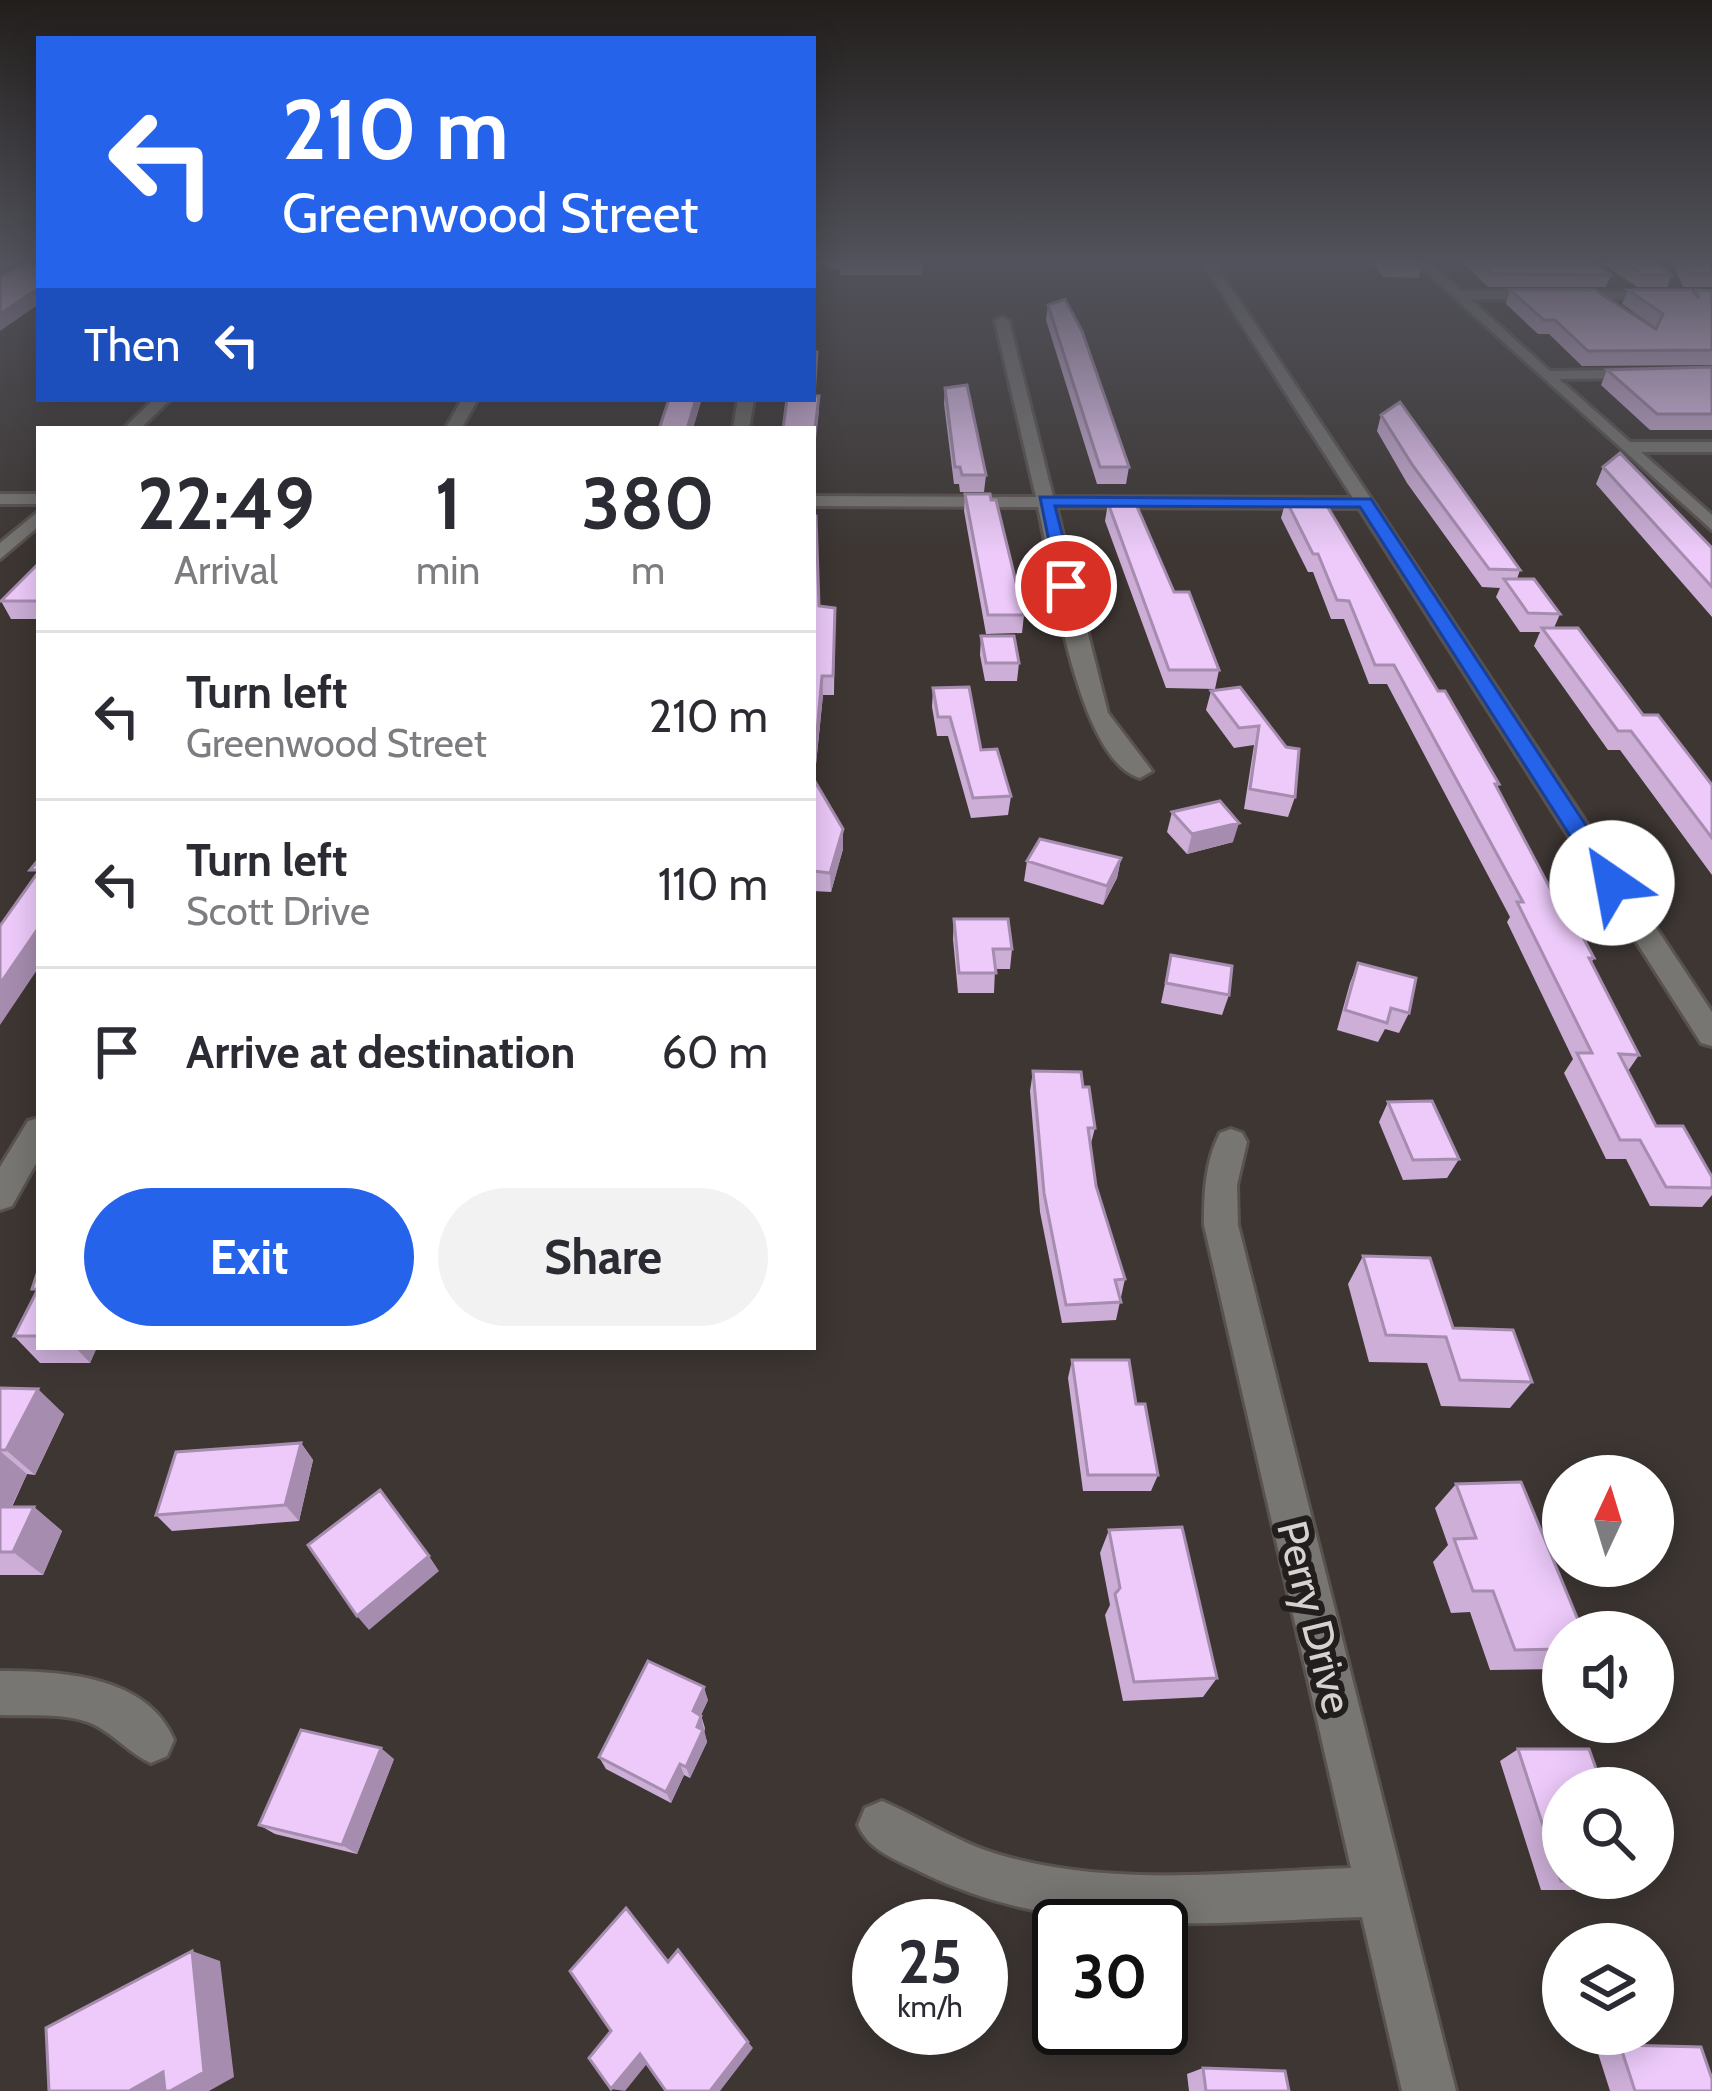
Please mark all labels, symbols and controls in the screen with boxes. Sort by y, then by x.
text: 210 m [282,78,509,180]
icon: left [84,84,240,240]
text: Greenwood Street [282,180,699,246]
icon: left [204,312,270,378]
text: Then [84,318,180,372]
text: 22:49 [137,460,315,547]
text: 1 [435,460,461,547]
text: 380 [582,460,715,547]
pin [1015,535,1117,637]
text: Arrival [174,546,278,594]
text: min [416,546,480,594]
text: m [631,546,665,594]
icon: arrive [1033,553,1099,619]
text: Turn left [186,665,348,719]
icon: left [84,683,150,749]
text: 210 m [649,689,768,743]
text: Greenwood Street [186,719,487,767]
position arrow [1549,820,1675,946]
text: Turn left [186,833,348,887]
icon: left [84,851,150,917]
text: 110 m [658,857,768,911]
text: Scott Drive [186,887,370,935]
icon: arrive [84,1019,150,1085]
text: Arrive at destination [186,1025,575,1079]
text: 60 m [661,1025,768,1079]
button: Exit [84,1188,414,1326]
button: Share [438,1188,768,1326]
north arrow [1542,1455,1674,1587]
map controls [1542,1455,1674,2055]
street label: Perry Drive [1266,1515,1364,1719]
button: sound [1542,1611,1674,1743]
button: search [1542,1767,1674,1899]
speed limit sign: 30 [1032,1899,1188,2055]
button: layers [1542,1923,1674,2055]
text: 25 [898,1925,962,1998]
text: km/h [897,1988,963,2025]

